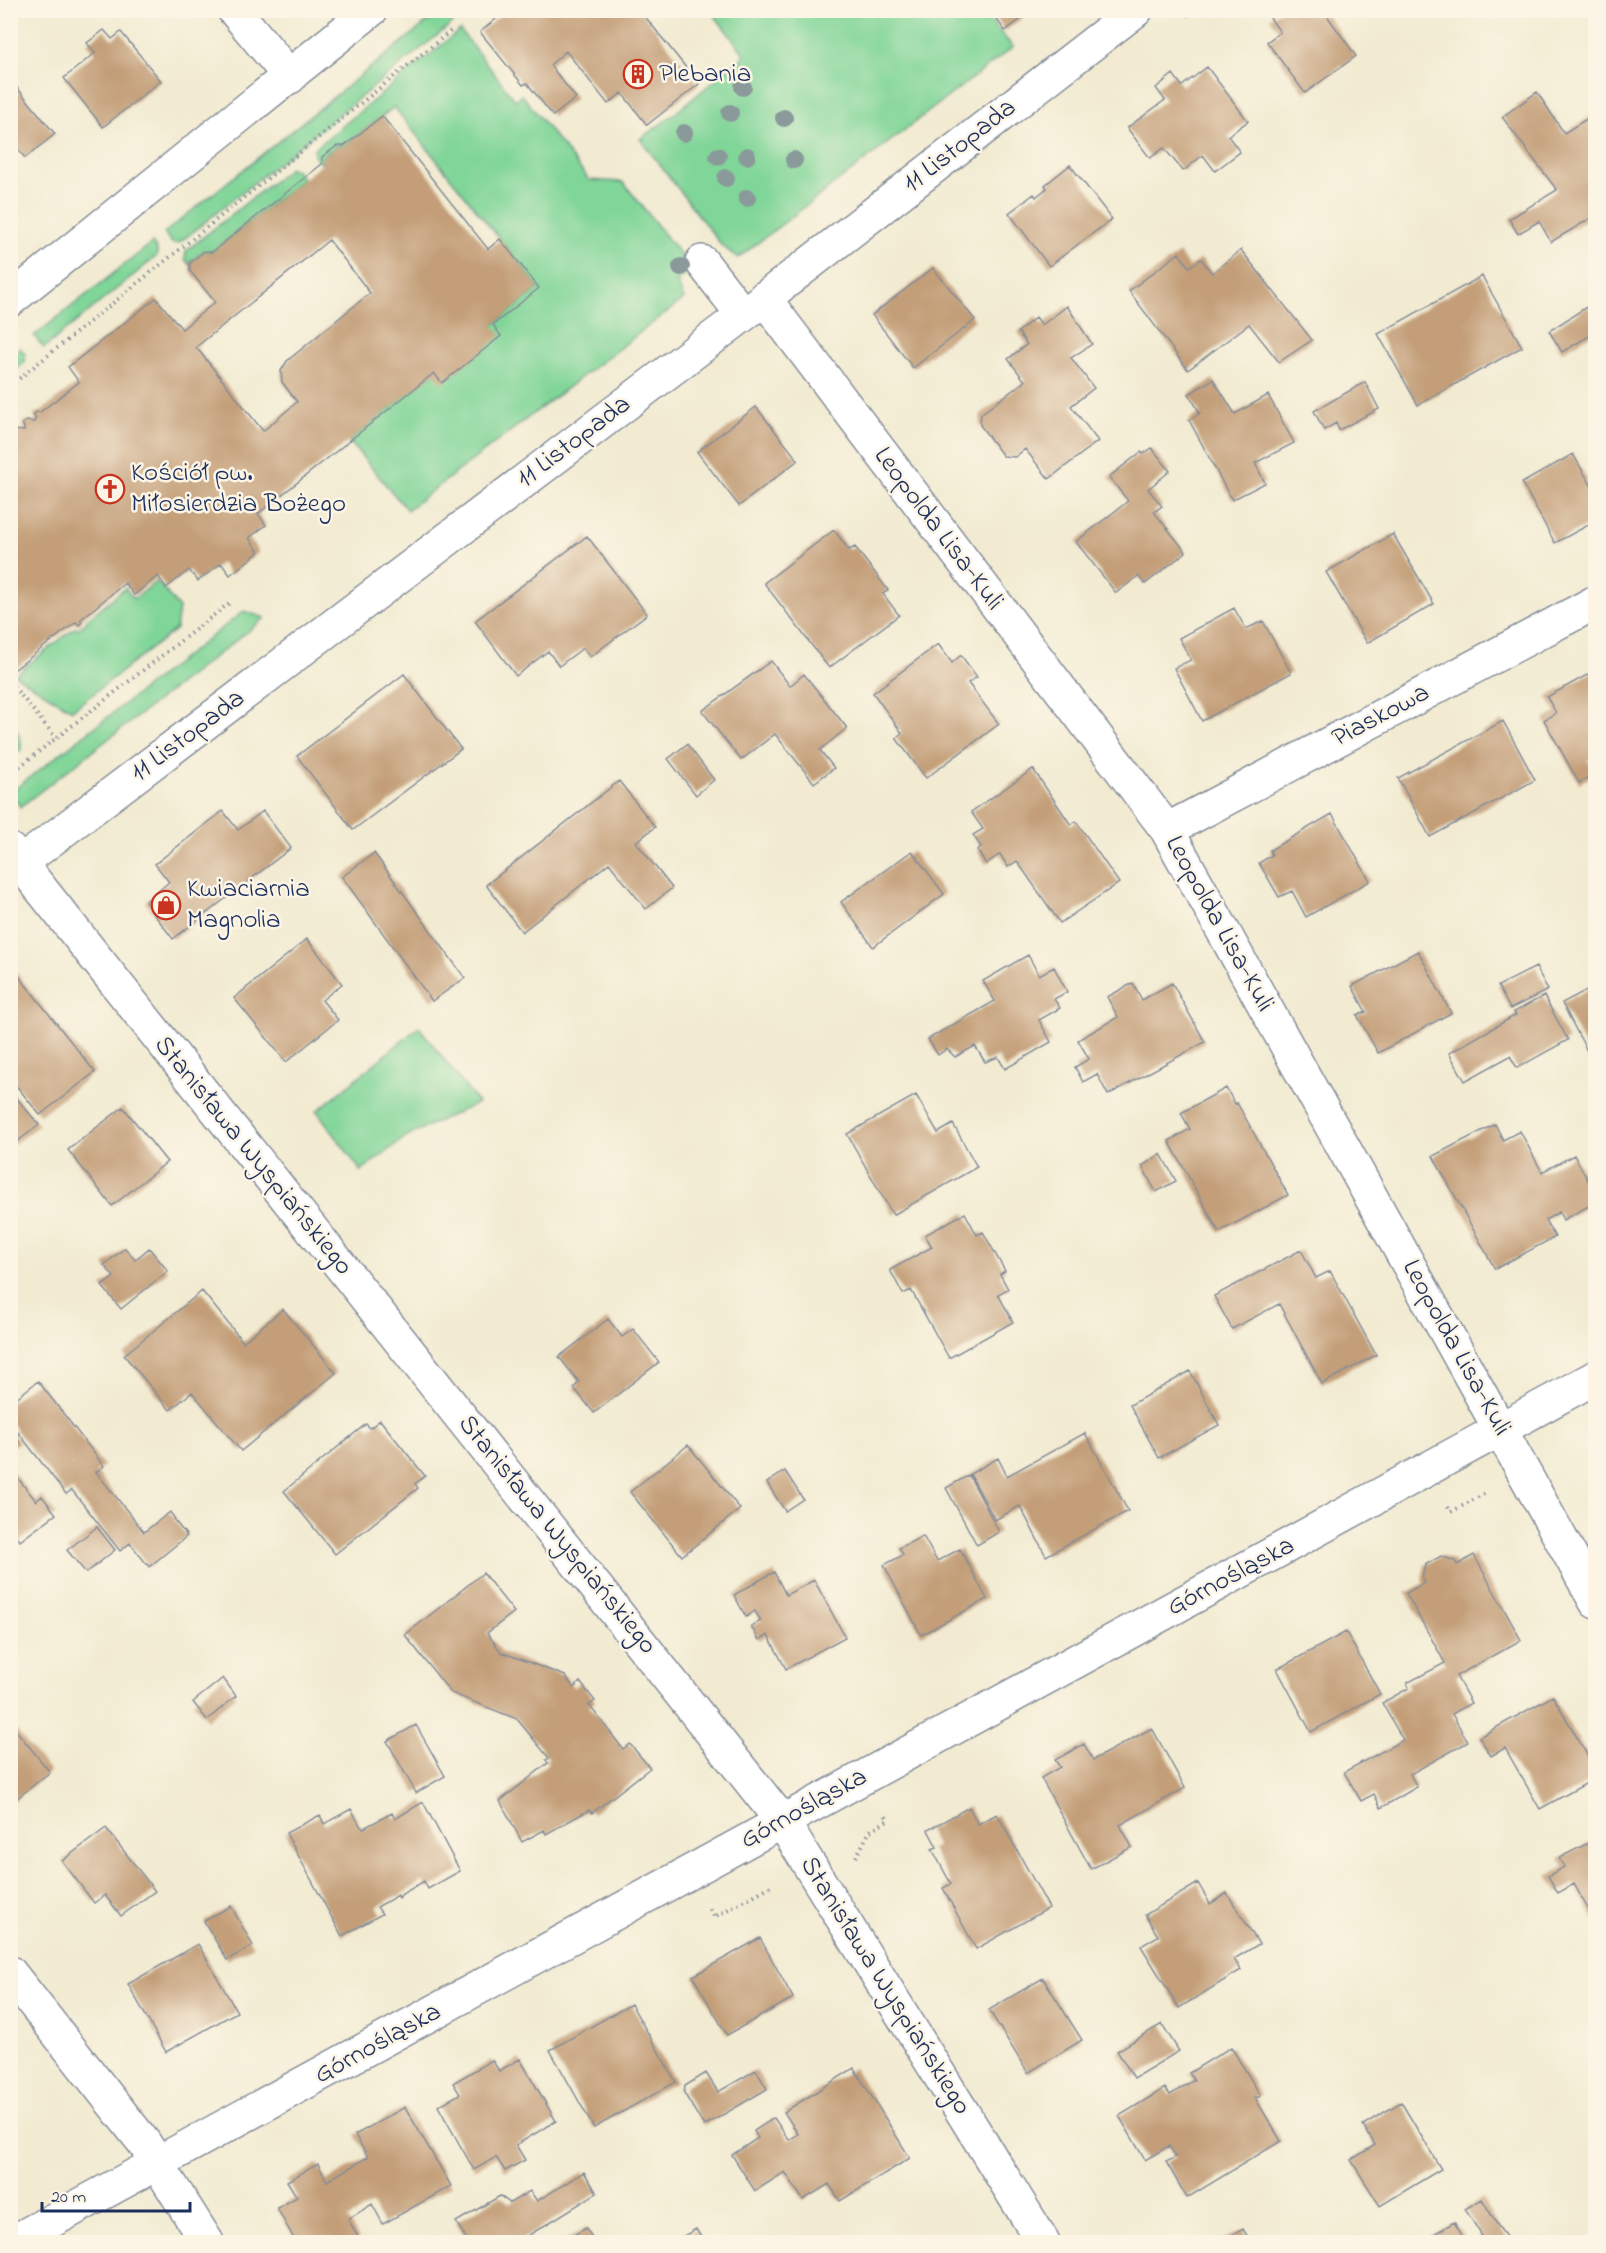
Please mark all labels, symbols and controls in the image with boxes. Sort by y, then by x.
place label: Plebania [659,55,751,94]
building icon: Plebania [622,58,654,90]
street label: 11 Listopada [895,89,1025,203]
street label: 11 Listopada [508,386,640,498]
street label: Leopolda Lisa-Kuli [863,439,1013,619]
place label: Kościół pw. Miłosierdzia Bożego [131,454,346,524]
church icon: Kościół pw. Miłosierdzia Bożego [94,473,126,505]
street label: Piaskowa [1325,674,1437,758]
street label: 11 Listopada [122,680,254,792]
street label: Leopolda Lisa-Kuli [1154,829,1284,1019]
place label: Kwiaciarnia Magnolia [187,870,310,940]
shop icon: Kwiaciarnia Magnolia [150,889,182,921]
street label: Stanisława Wyspiańskiego [144,1028,362,1284]
street label: Leopolda Lisa-Kuli [1391,1253,1521,1443]
street label: Stanisława Wyspiańskiego [448,1407,666,1663]
street label: Górnośląska [1160,1527,1302,1627]
street label: Górnośląska [733,1758,875,1860]
street label: Stanisława Wyspiańskiego [789,1849,981,2123]
street label: Górnośląska [307,1993,449,2095]
scale bar [42,2175,190,2213]
text: 20 m [51,2185,86,2211]

